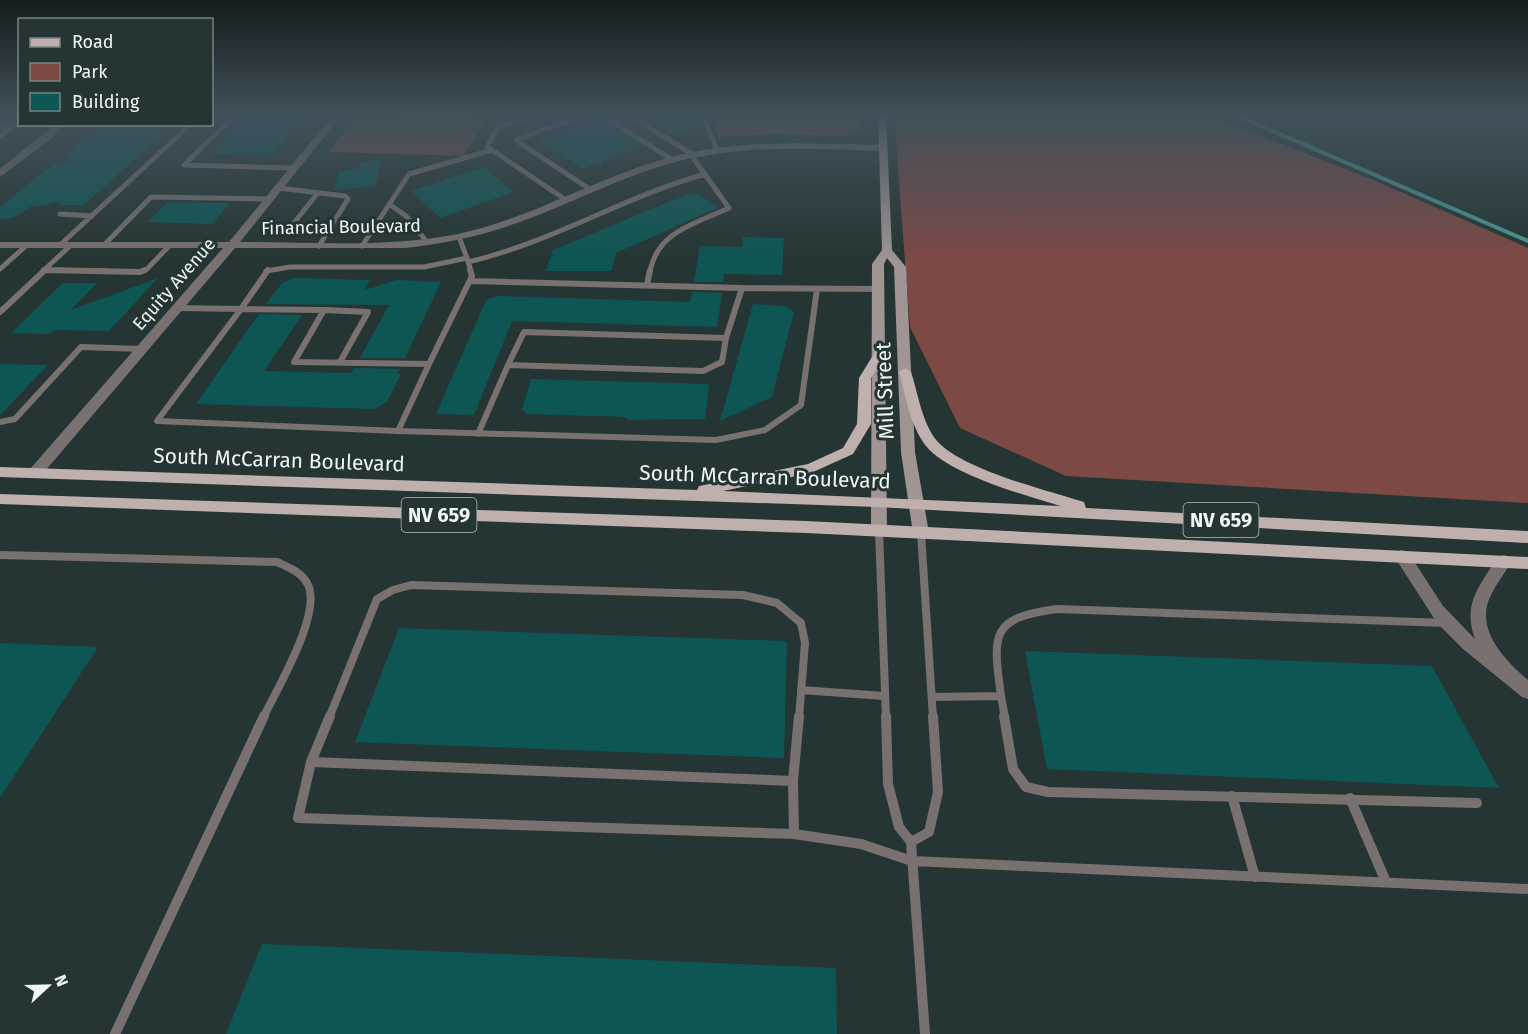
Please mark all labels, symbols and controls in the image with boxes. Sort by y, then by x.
legend [18,18,213,126]
text: Road [72,31,114,53]
text: Park [72,61,108,83]
text: Building [72,91,140,113]
street label: Financial Boulevard [261,215,421,239]
street label: Equity Avenue [128,233,220,335]
street label: Mill Street [870,342,900,440]
street label: South McCarran Boulevard [153,443,405,477]
street label: South McCarran Boulevard [639,460,891,494]
road number: NV 659 [402,498,476,532]
road number: NV 659 [1184,503,1258,537]
north arrow [18,956,78,1016]
text: N [51,972,72,989]

